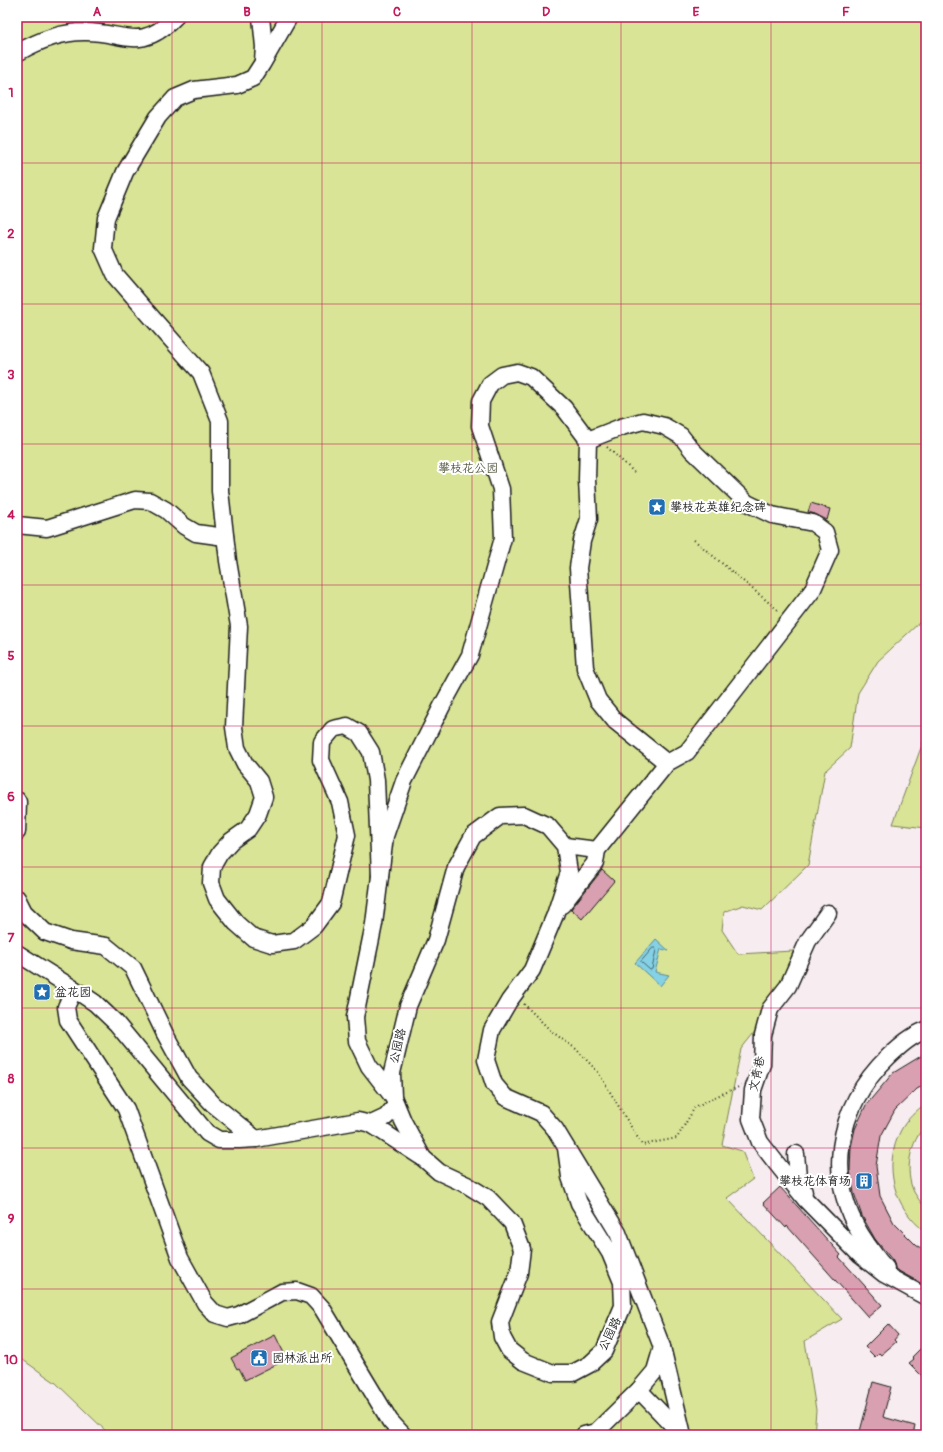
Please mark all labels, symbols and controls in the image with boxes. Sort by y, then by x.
text: A [93,4,102,20]
text: B [243,4,251,20]
text: C [393,4,401,20]
text: D [542,4,550,20]
text: E [693,4,700,20]
text: F [842,4,850,20]
text: 1 [8,85,14,101]
text: 2 [7,226,15,242]
text: 3 [7,367,15,383]
park label: 攀枝花公园 [438,461,498,476]
place icon: 攀枝花英雄纪念碑 [647,497,667,517]
place label: 攀枝花英雄纪念碑 [670,500,766,515]
text: 4 [7,507,15,523]
text: 5 [7,648,15,664]
text: 6 [7,789,15,805]
text: 7 [8,930,15,946]
place icon: 盆花园 [32,982,52,1002]
place label: 盆花园 [55,985,91,1000]
street label: 公园路 [387,1027,409,1065]
street label: 文青巷 [746,1055,768,1093]
text: 8 [8,1071,15,1087]
building icon: 攀枝花体育场 [854,1171,874,1191]
place label: 攀枝花体育场 [779,1174,851,1189]
text: 9 [8,1211,15,1227]
street label: 公园路 [595,1315,625,1353]
public building icon: 园林派出所 [249,1348,269,1368]
place label: 园林派出所 [272,1351,333,1366]
text: 10 [4,1352,18,1368]

